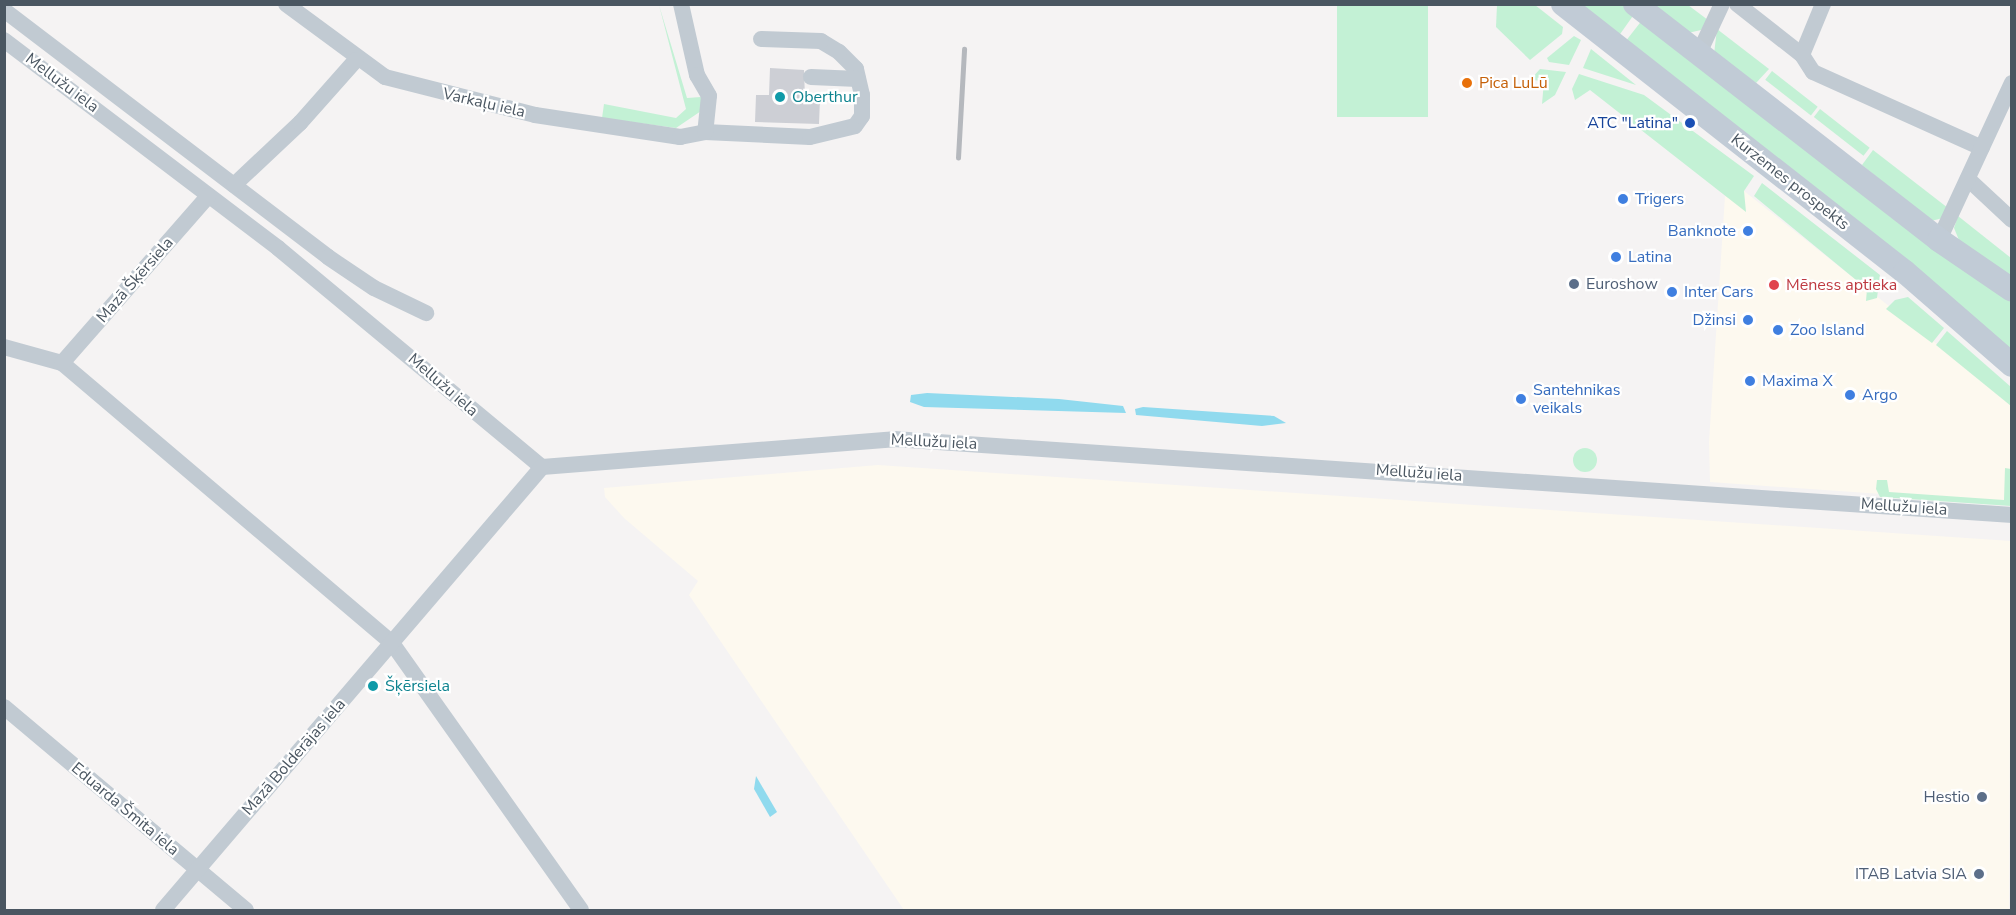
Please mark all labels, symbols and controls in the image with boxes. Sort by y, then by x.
street label: Mellužu iela [22,49,102,117]
place label: Pica LuLū [1479,73,1548,93]
marker: Pica LuLū [1460,76,1474,90]
street label: Varkaļu iela [441,84,527,122]
place label: Oberthur [792,87,858,107]
marker: Oberthur [773,90,787,104]
place label: ATC "Latina" [1587,113,1678,133]
marker: ATC "Latina" [1683,116,1697,130]
street label: Kurzemes prospekts [1727,130,1853,234]
place label: Trigers [1635,189,1684,209]
marker: Trigers [1616,192,1630,206]
place label: Banknote [1668,221,1736,241]
marker: Banknote [1741,224,1755,238]
street label: Mazā Šķērsiela [93,233,177,327]
place label: Latina [1628,247,1672,267]
marker: Latina [1609,250,1623,264]
place label: Euroshow [1586,274,1658,294]
place label: Mēness aptieka [1786,275,1897,295]
marker: Euroshow [1567,277,1581,291]
marker: Mēness aptieka [1767,278,1781,292]
place label: Inter Cars [1684,282,1753,302]
marker: Inter Cars [1665,285,1679,299]
place label: Džinsi [1693,310,1736,330]
marker: Džinsi [1741,313,1755,327]
place label: Zoo Island [1790,320,1865,340]
marker: Zoo Island [1771,323,1785,337]
street label: Mellužu iela [404,349,482,421]
place label: Maxima X [1762,371,1833,391]
marker: Maxima X [1743,374,1757,388]
place label: Santehnikas veikals [1533,380,1620,418]
place label: Argo [1862,385,1898,405]
marker: Argo [1843,388,1857,402]
marker: Santehnikas veikals [1514,392,1528,406]
street label: Mellužu iela [890,430,978,454]
street label: Mellužu iela [1375,460,1463,486]
street label: Mellužu iela [1860,494,1948,520]
place label: Šķērsiela [385,676,450,696]
marker: Šķērsiela [366,679,380,693]
street label: Mazā Bolderājas iela [238,695,350,819]
street label: Eduarda Šmita iela [67,758,183,860]
place label: Hestio [1923,787,1970,807]
marker: Hestio [1975,790,1989,804]
place label: ITAB Latvia SIA [1855,864,1967,884]
marker: ITAB Latvia SIA [1972,867,1986,881]

